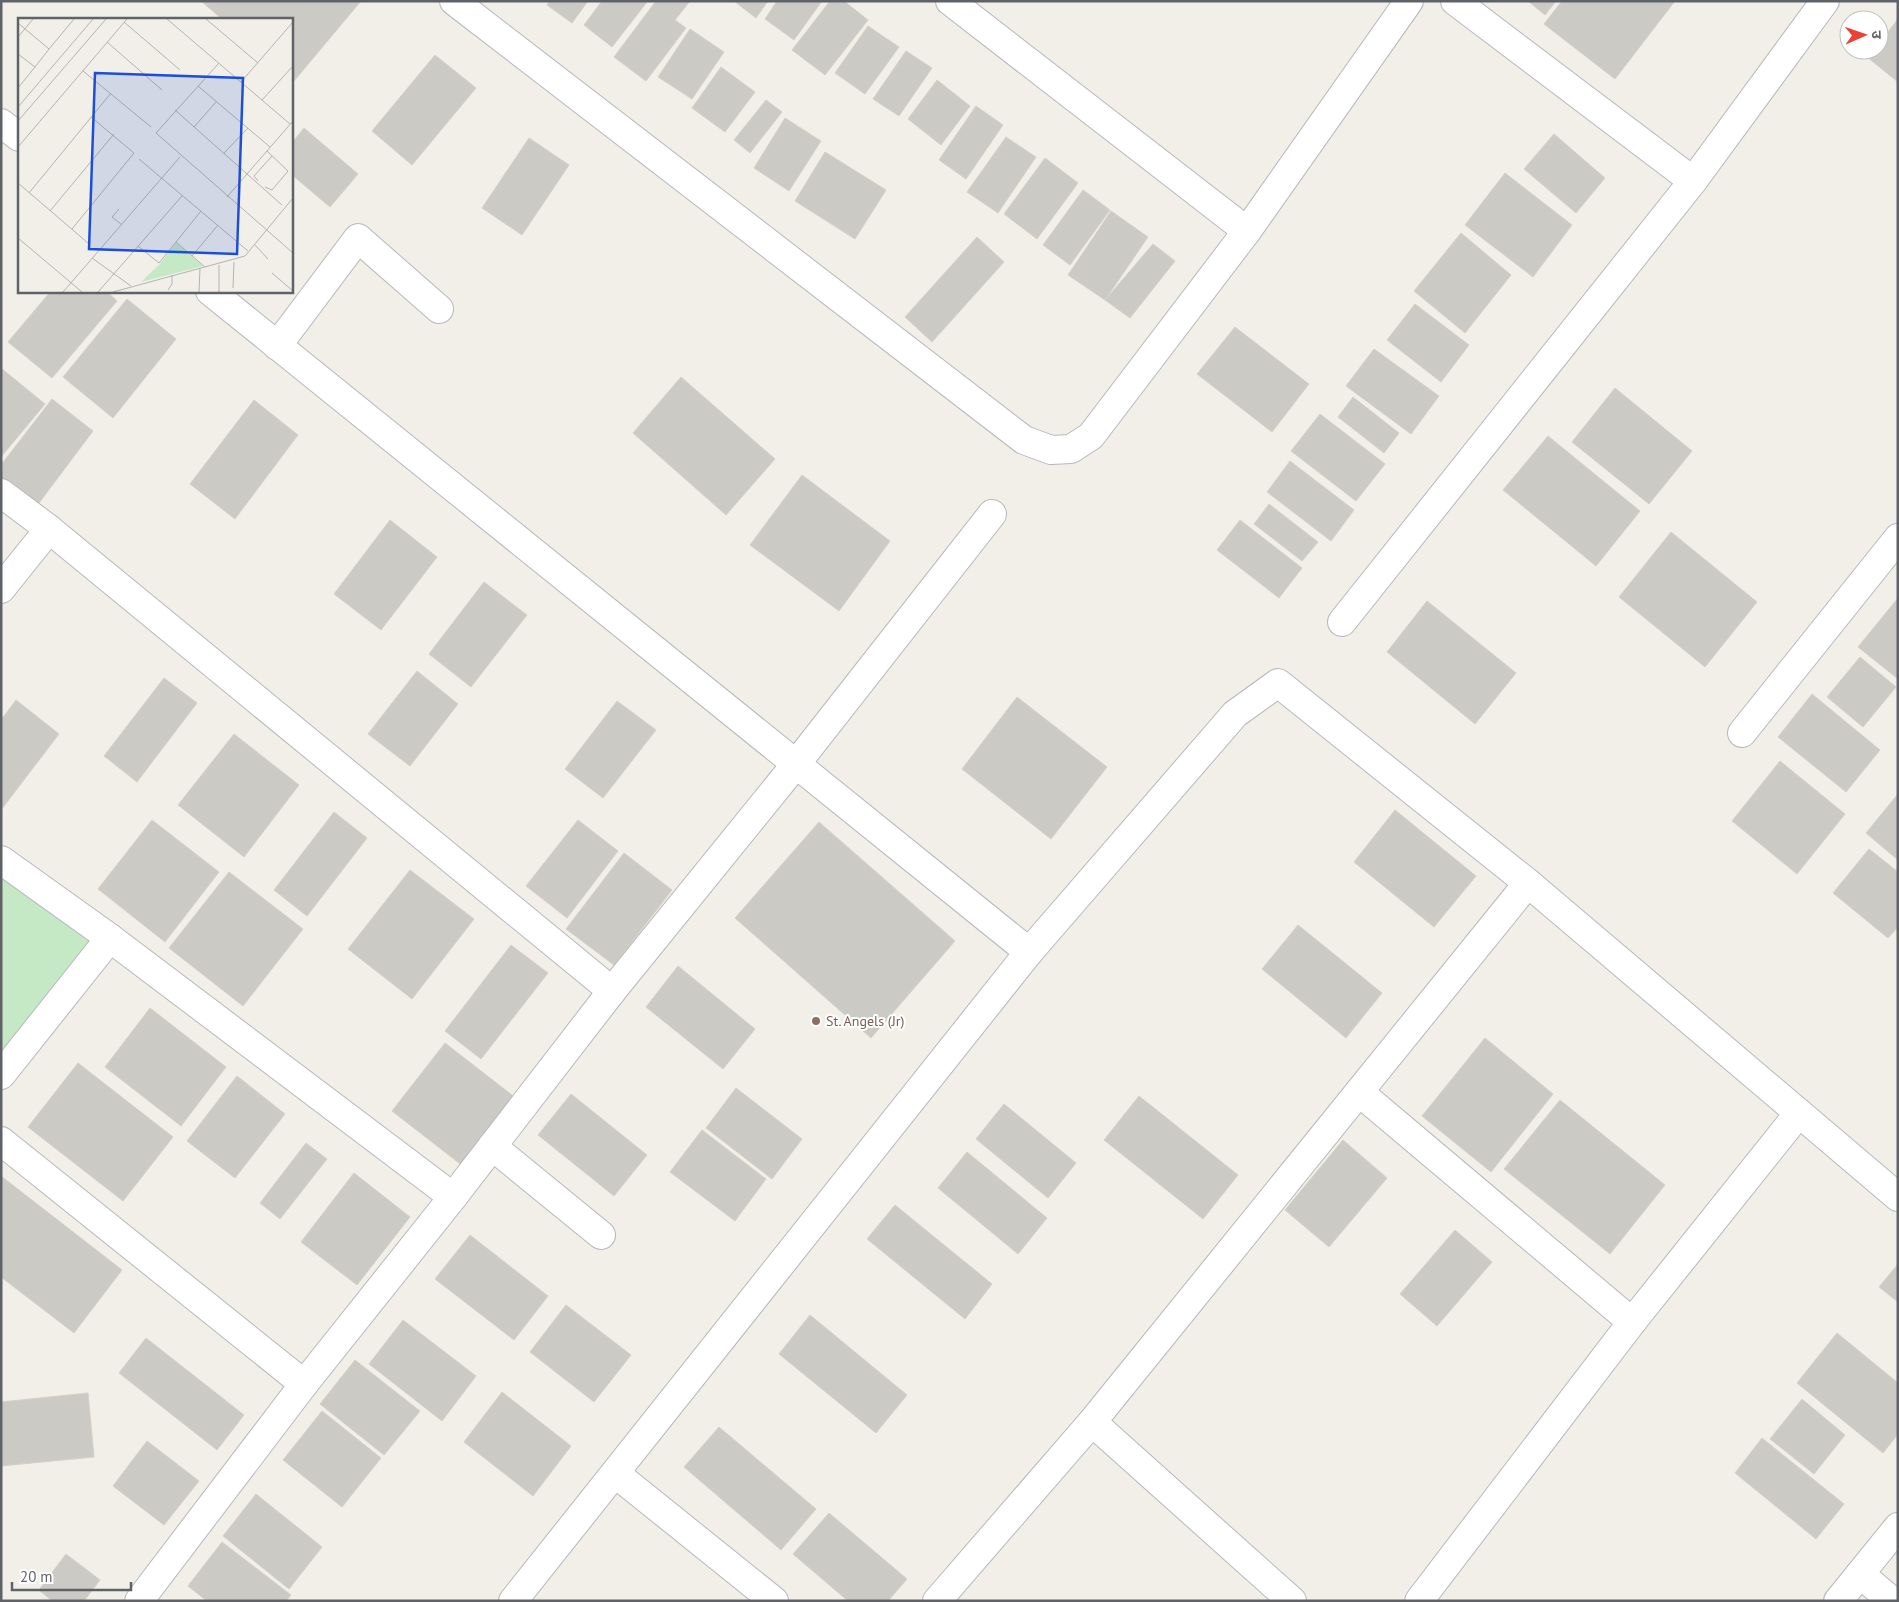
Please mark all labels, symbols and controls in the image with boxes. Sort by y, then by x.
north arrow [1839,10,1889,60]
inset map [18,18,292,292]
text: उ [1868,30,1886,40]
place label: St. Angels (Jr) [826,1012,905,1030]
marker: St. Angels (Jr) [810,1015,822,1027]
scale bar [12,1560,131,1592]
text: 20 m [20,1567,53,1586]

